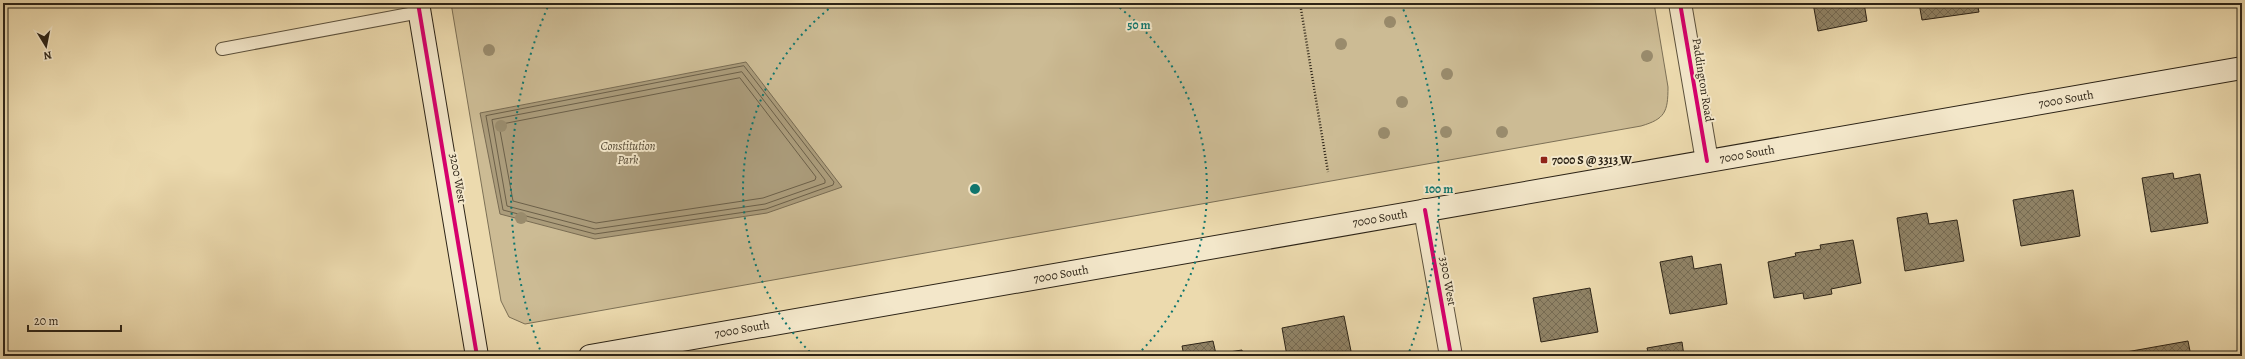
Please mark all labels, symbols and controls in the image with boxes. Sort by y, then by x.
text: 50 m [1127,17,1151,33]
north arrow [26,26,66,66]
street label: Paddington Road [1688,37,1718,124]
text: N [42,47,53,63]
street label: 7000 South [2037,86,2095,112]
park label: Constitution Park [600,138,656,168]
street label: 7000 South [1718,141,1776,167]
street label: 3200 West [446,152,470,204]
place label: 7000 S @ 3313 W [1552,152,1632,168]
marker: 7000 S @ 3313 W [1539,155,1549,165]
text: 100 m [1425,181,1453,197]
centre of rings [968,182,982,196]
street label: 7000 South [1351,205,1409,231]
street label: 3300 West [1436,255,1460,307]
street label: 7000 South [1032,261,1090,287]
scale bar [28,307,121,333]
text: 20 m [34,313,58,329]
street label: 7000 South [713,316,771,342]

